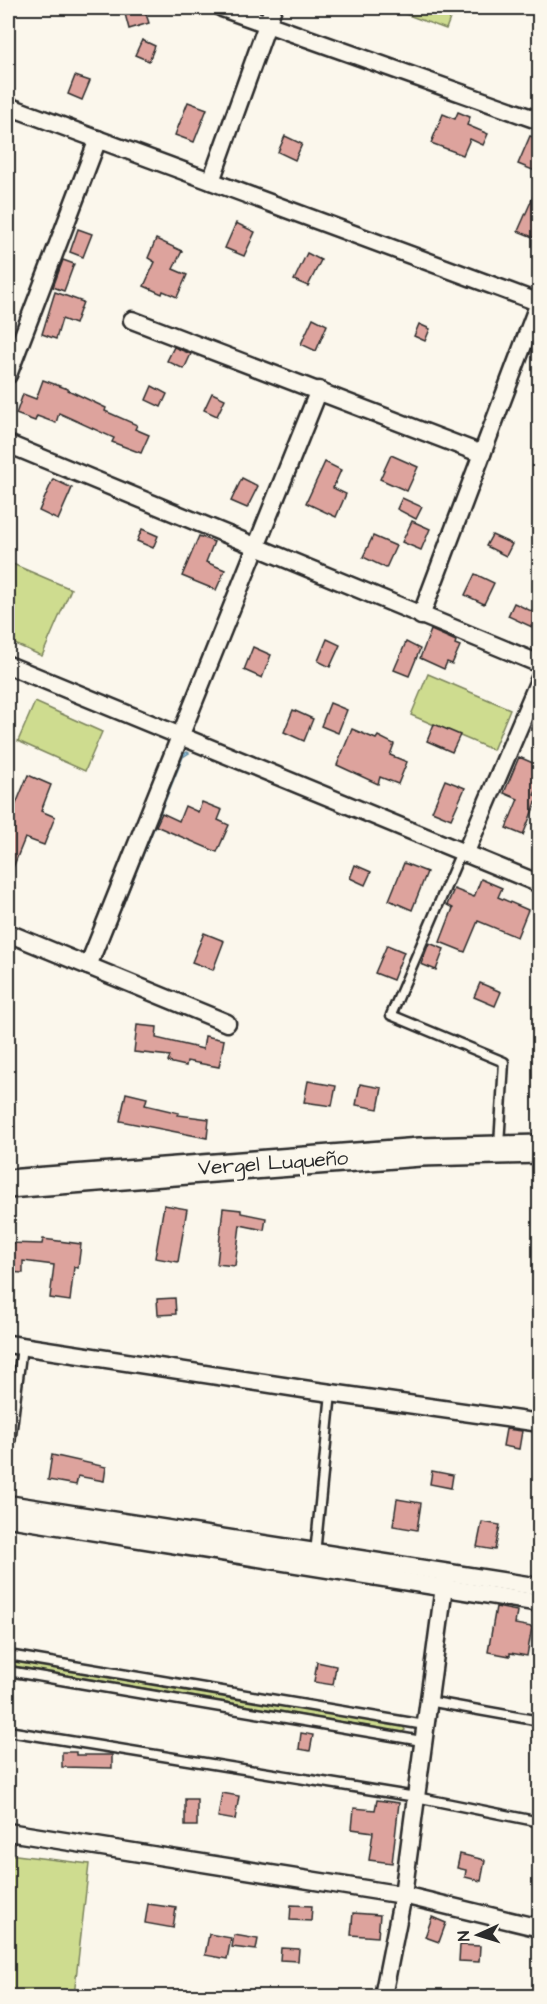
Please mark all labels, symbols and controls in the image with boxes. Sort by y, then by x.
street label: Vergel Luqueño [197,1143,349,1185]
north arrow [448,1905,508,1965]
text: N [453,1930,475,1942]

